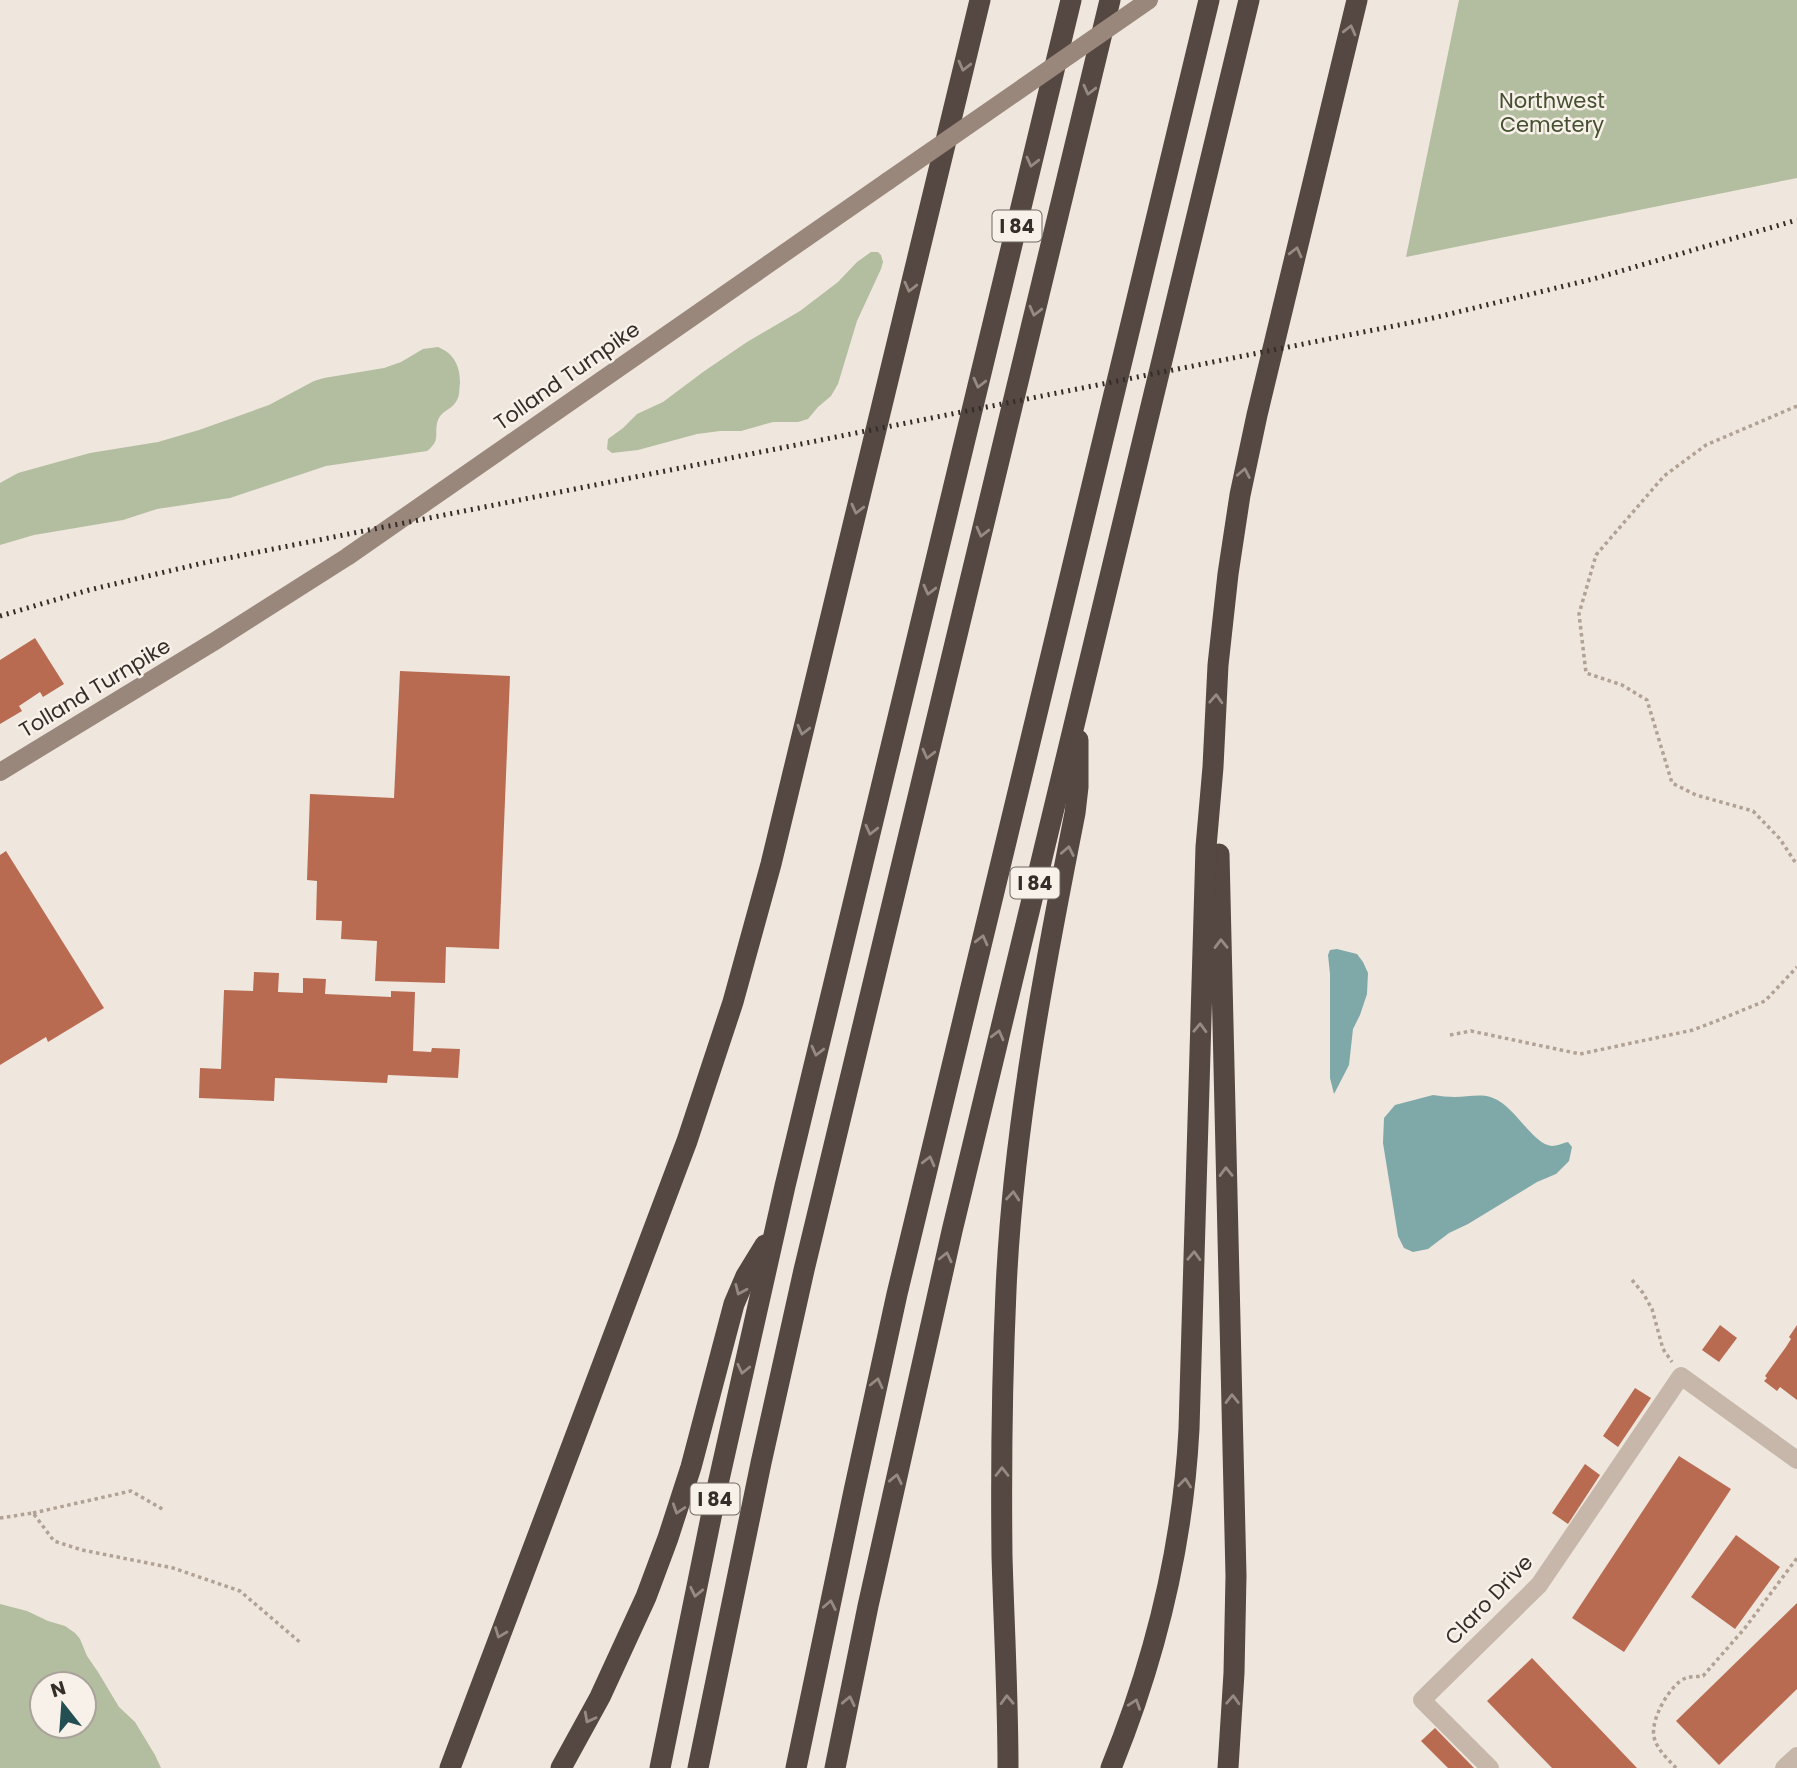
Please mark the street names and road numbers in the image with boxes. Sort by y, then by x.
road number: I 84 [992,210,1042,242]
street label: Tolland Turnpike [488,314,645,437]
street label: Tolland Turnpike [14,631,176,744]
road number: I 84 [1010,868,1060,898]
road number: I 84 [690,1484,740,1514]
street label: Claro Drive [1438,1548,1539,1651]

